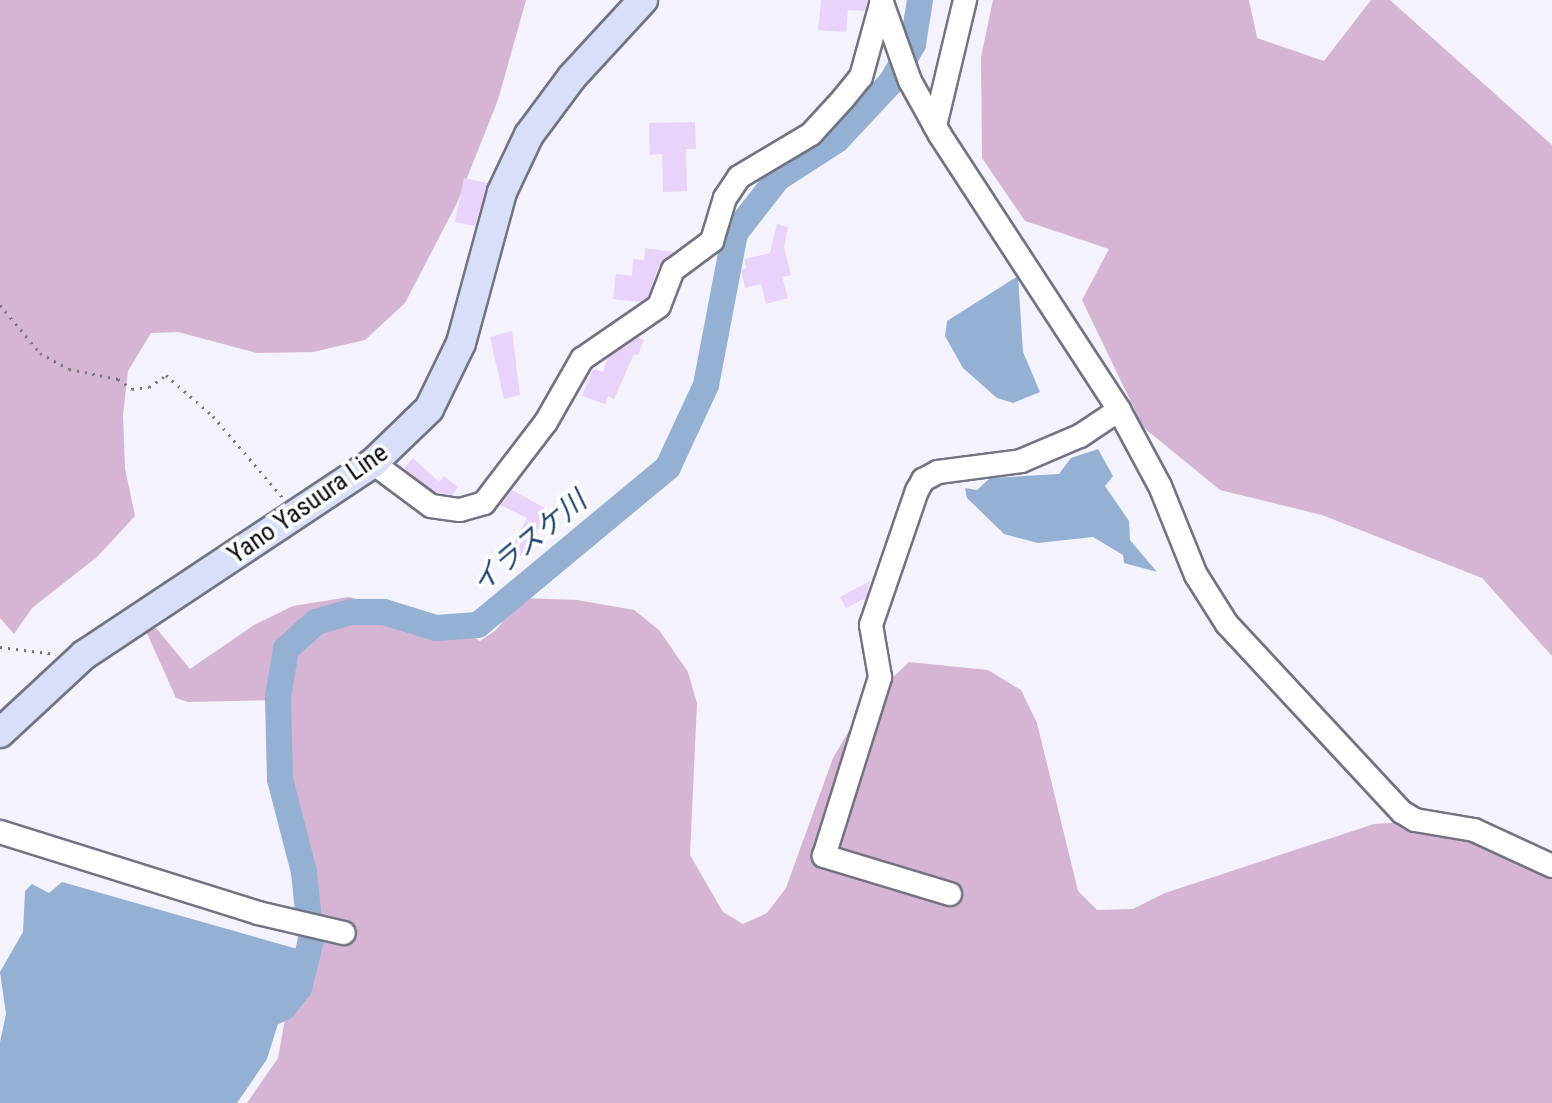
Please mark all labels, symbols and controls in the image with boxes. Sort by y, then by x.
street label: Yano Yasuura Line [222,437,394,571]
water label: イラスケ川 [465,484,593,600]

